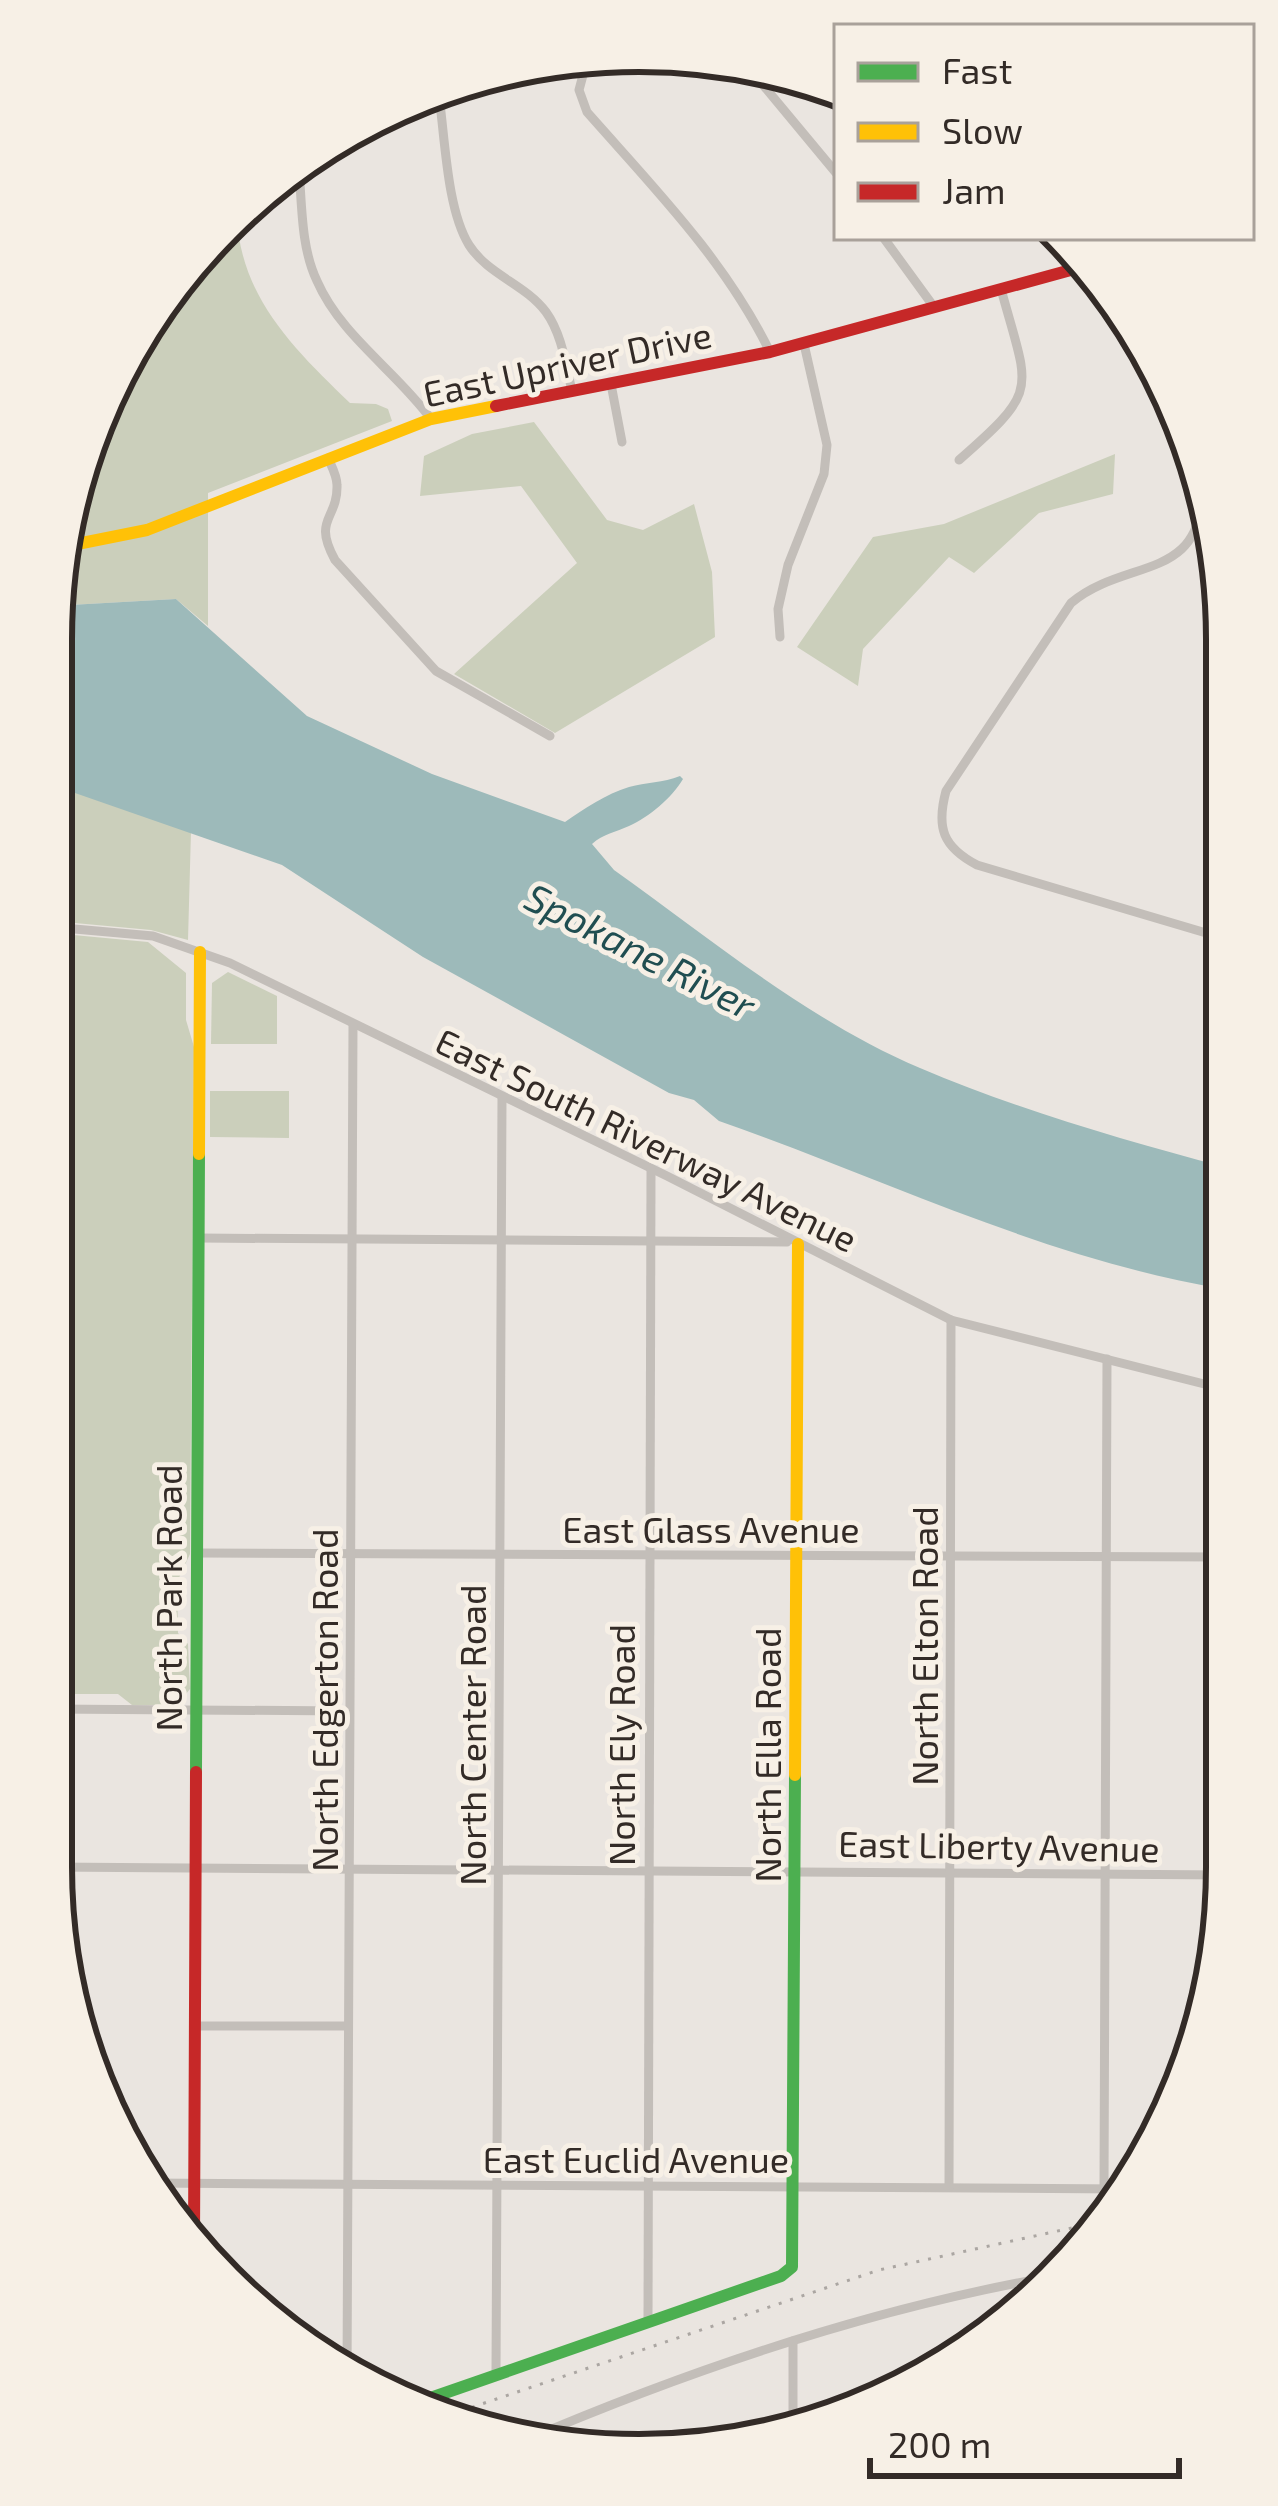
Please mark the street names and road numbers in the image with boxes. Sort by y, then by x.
street label: East Upriver Drive [419,311,715,415]
street label: East South Riverway Avenue [430,1018,864,1260]
street label: North Park Road [146,1464,189,1732]
street label: North Elton Road [902,1506,945,1786]
street label: East Glass Avenue [562,1507,860,1550]
street label: North Edgerton Road [302,1528,345,1872]
street label: North Center Road [450,1584,493,1886]
street label: North Ely Road [599,1624,642,1866]
street label: North Ella Road [745,1627,788,1883]
street label: East Liberty Avenue [838,1821,1160,1869]
street label: East Euclid Avenue [483,2137,789,2180]

